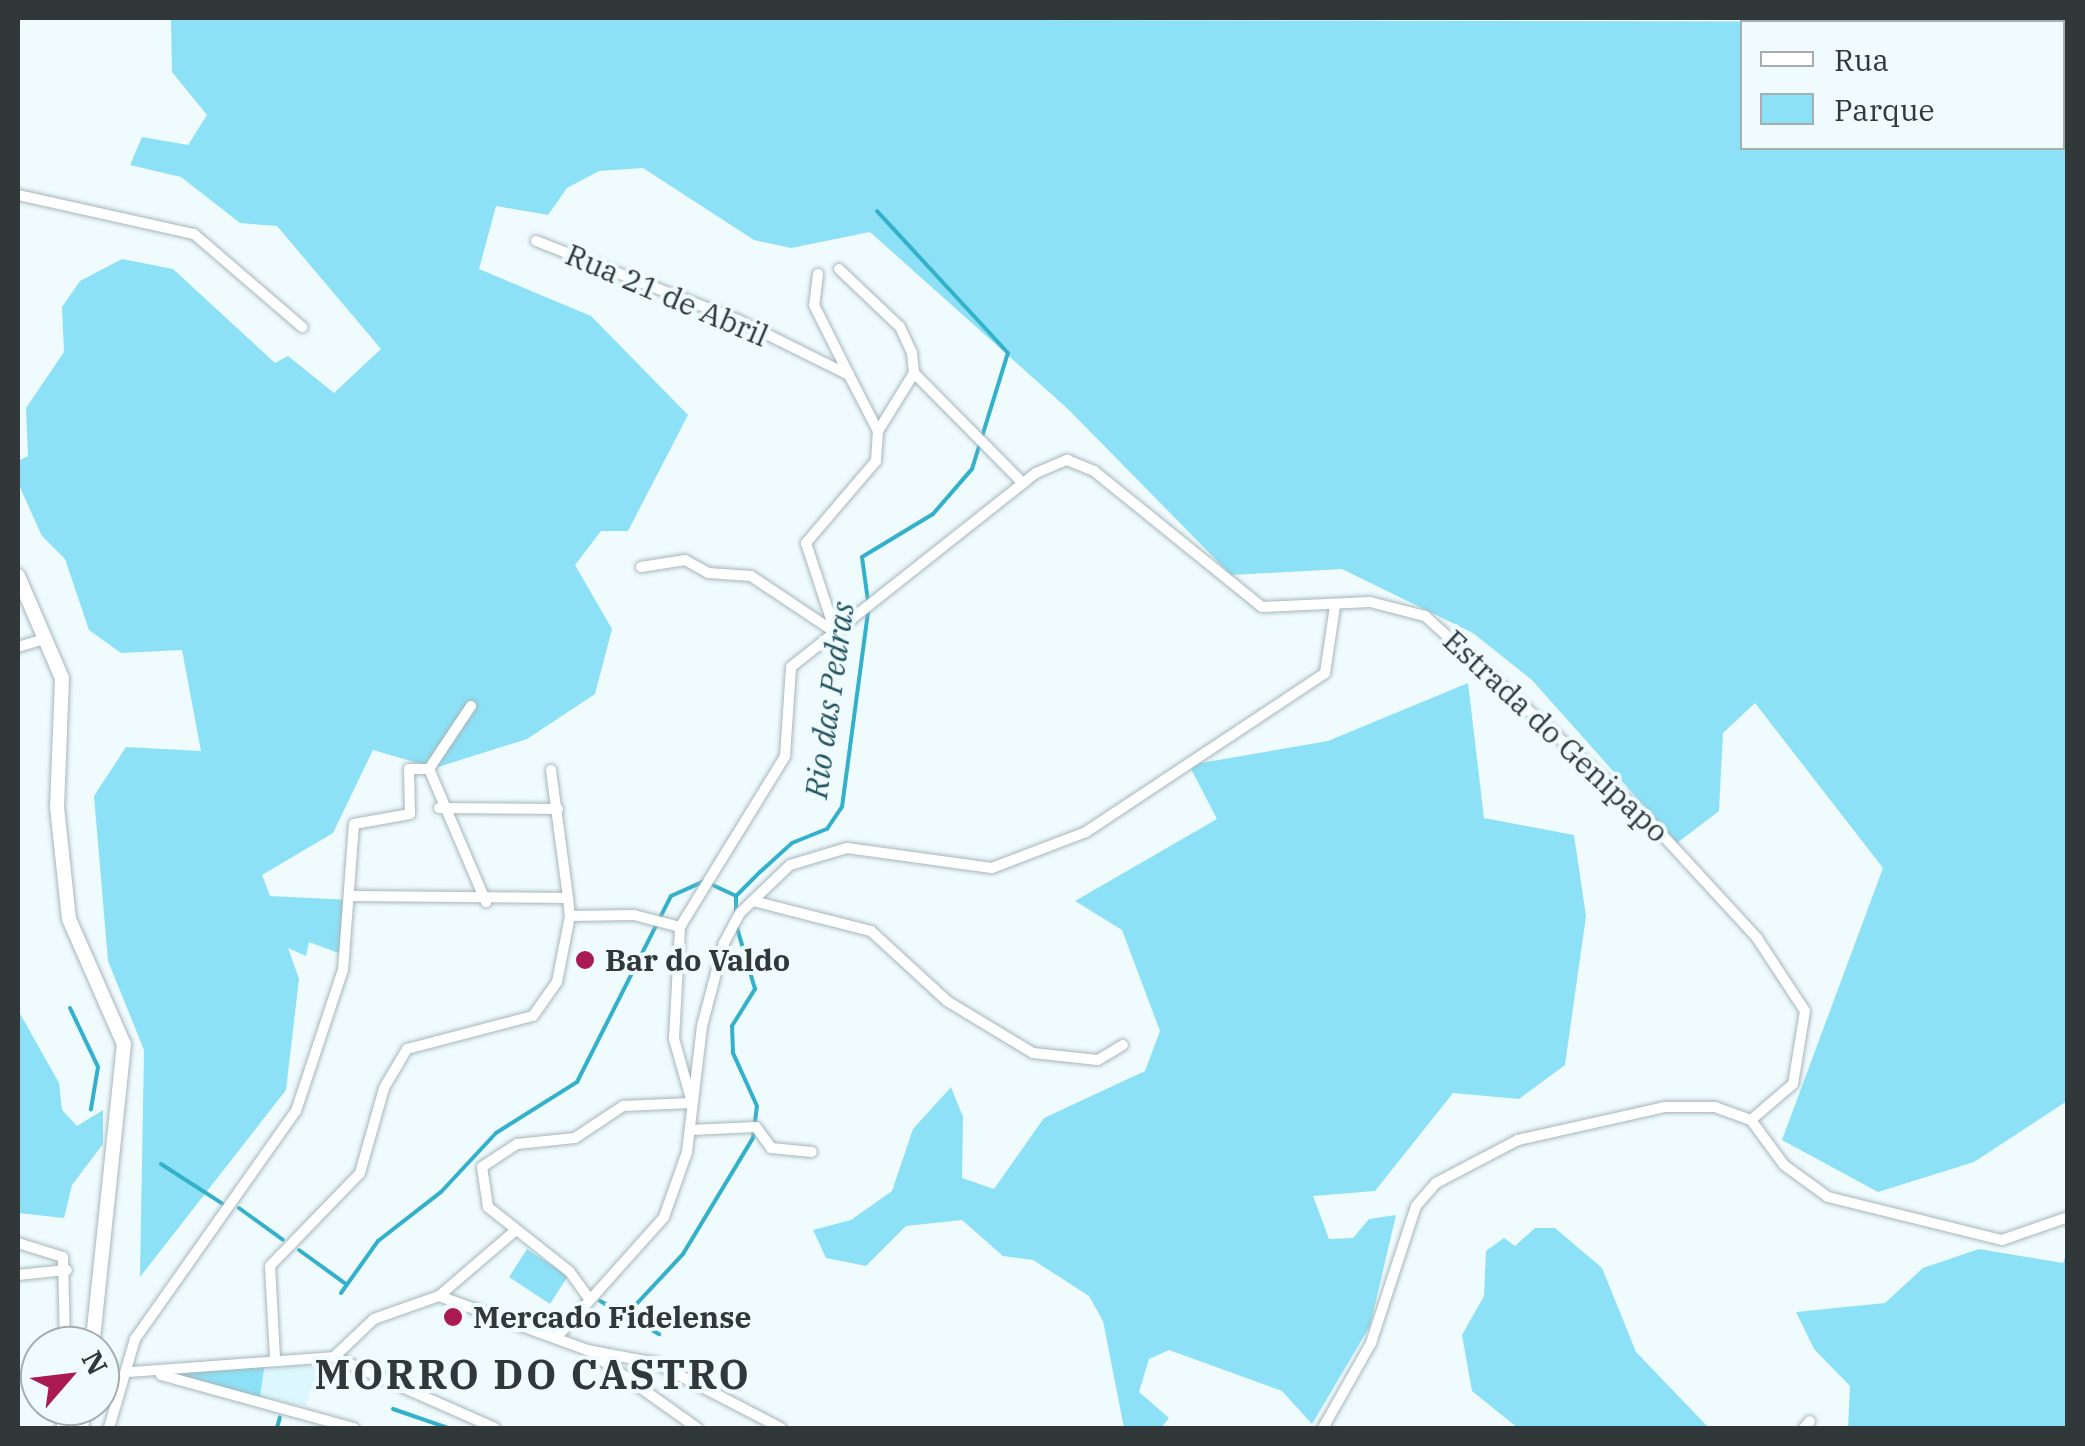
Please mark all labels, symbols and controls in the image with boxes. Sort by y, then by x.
legend [1740,20,2065,150]
text: Rua [1834,40,1889,79]
text: Parque [1834,90,1935,129]
street label: Rua 21 de Abril [560,236,774,354]
water label: Rio das Pedras [796,599,862,801]
street label: Estrada do Genipapo [1436,622,1676,850]
place label: Bar do Valdo [605,942,790,978]
marker: Bar do Valdo [574,949,596,971]
place label: Mercado Fidelense [473,1299,751,1335]
marker: Mercado Fidelense [442,1306,464,1328]
north arrow [20,1326,120,1426]
text: N [74,1344,117,1381]
district label: MORRO DO CASTRO [315,1350,751,1398]

